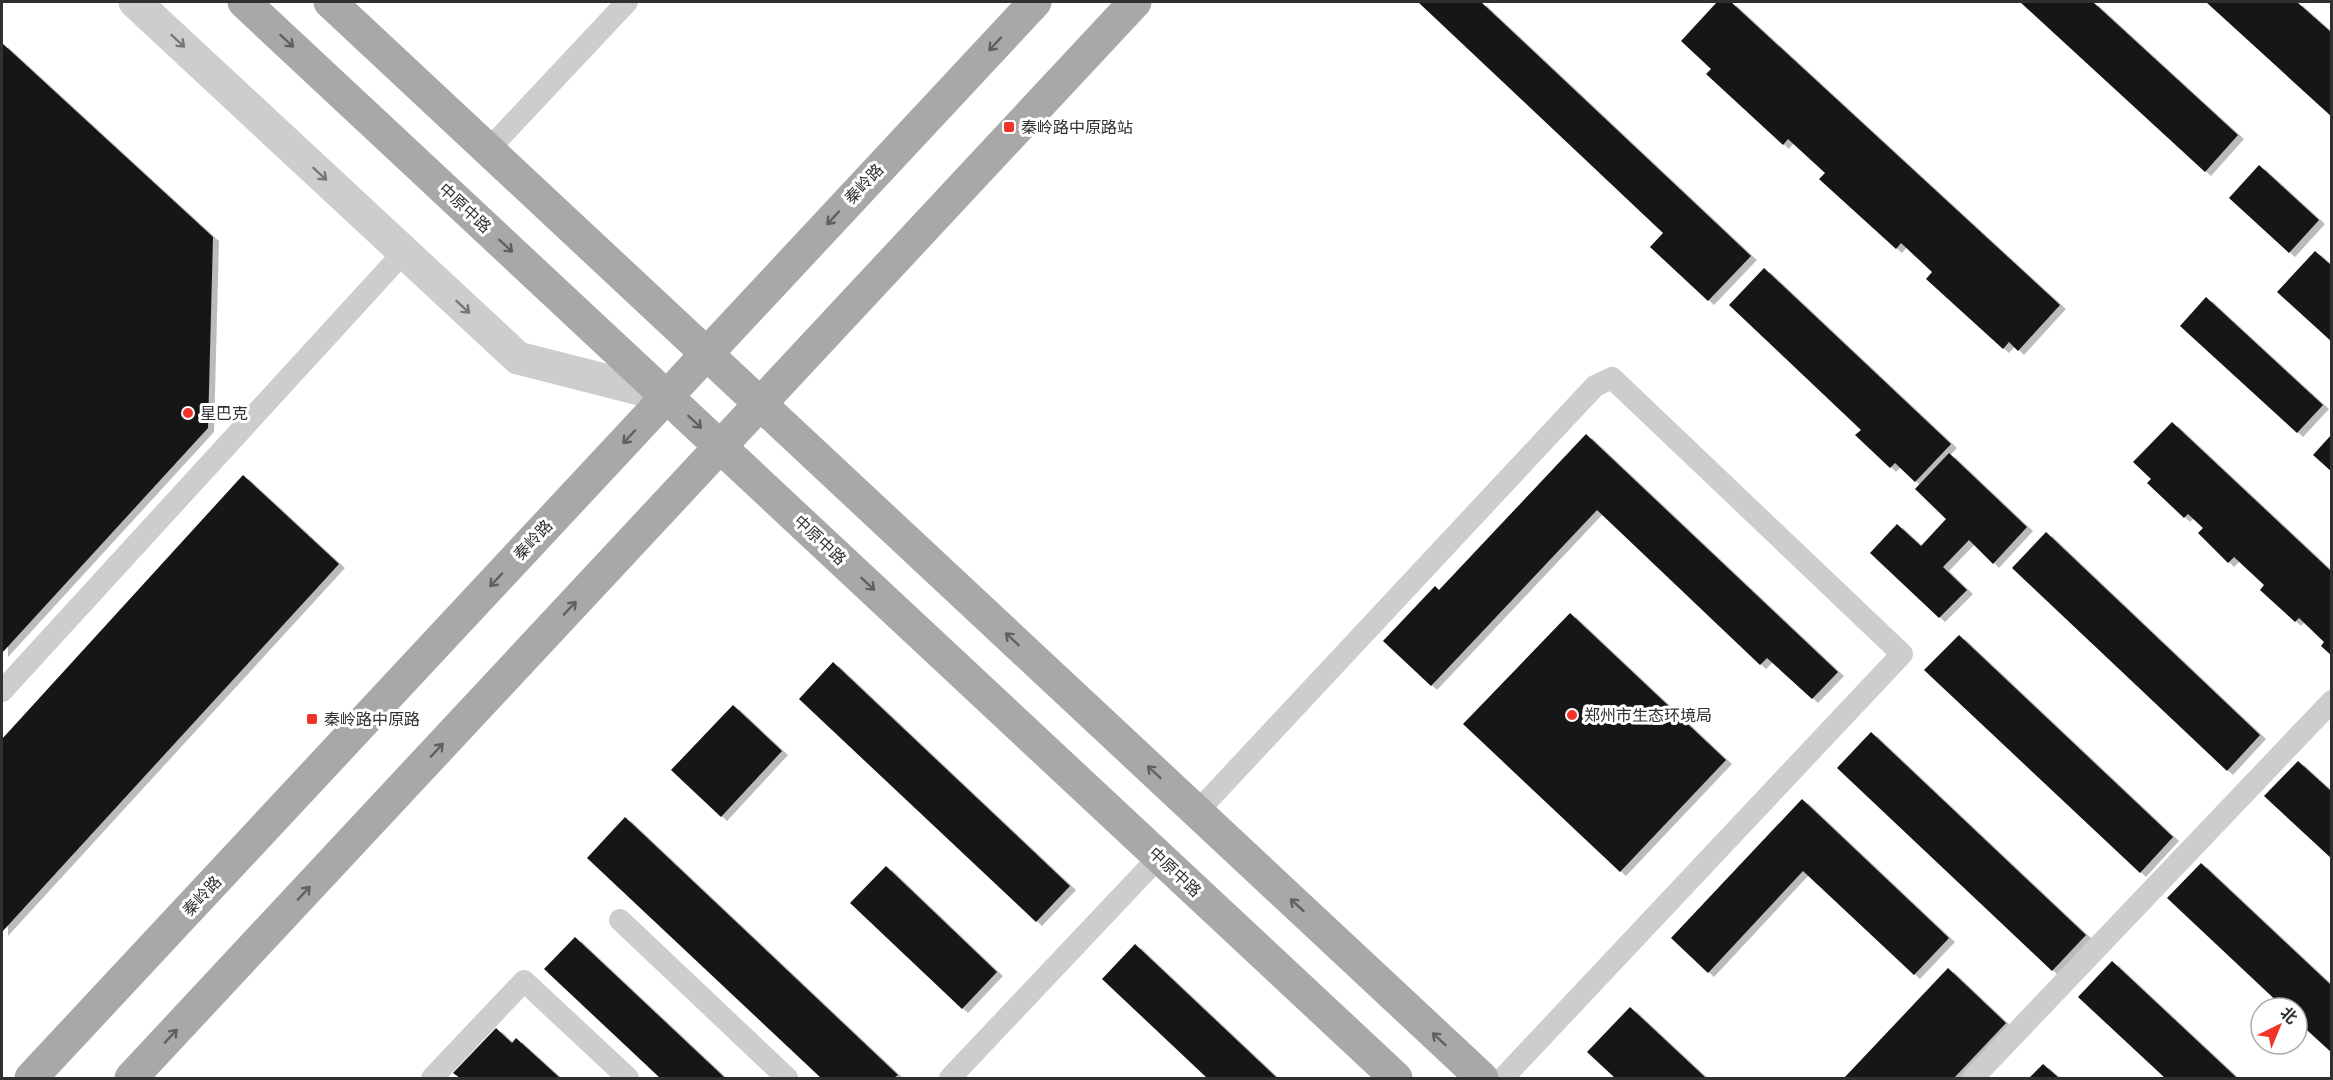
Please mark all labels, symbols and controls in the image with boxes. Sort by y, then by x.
one-way arrow [170,34,185,49]
one-way arrow [279,34,294,49]
one-way arrow [988,37,1002,52]
place label: 秦岭路中原路站 [1021,118,1133,137]
marker: 秦岭路中原路站 [1002,120,1016,134]
street label: 秦岭路 [841,160,887,208]
one-way arrow [313,167,328,181]
street label: 中原中路 [435,179,495,237]
one-way arrow [826,210,841,225]
one-way arrow [498,239,513,253]
one-way arrow [455,300,470,314]
place label: 星巴克 [200,404,248,423]
marker: 星巴克 [181,406,195,420]
one-way arrow [687,415,702,429]
one-way arrow [622,429,636,444]
street label: 中原中路 [790,511,850,569]
street label: 秦岭路 [510,516,556,564]
one-way arrow [489,572,503,587]
one-way arrow [860,577,875,591]
one-way arrow [563,600,577,615]
one-way arrow [1004,632,1019,646]
place label: 郑州市生态环境局 [1584,706,1712,725]
marker: 郑州市生态环境局 [1565,708,1579,722]
place label: 秦岭路中原路 [324,710,420,729]
marker: 秦岭路中原路 [305,712,319,726]
one-way arrow [430,743,444,758]
one-way arrow [1147,765,1162,779]
street label: 中原中路 [1145,843,1205,901]
street label: 秦岭路 [179,872,225,920]
one-way arrow [297,886,311,901]
one-way arrow [1289,898,1304,913]
north arrow [2249,996,2309,1056]
text: 北 [2277,1003,2301,1028]
one-way arrow [164,1028,178,1043]
one-way arrow [1432,1032,1447,1046]

